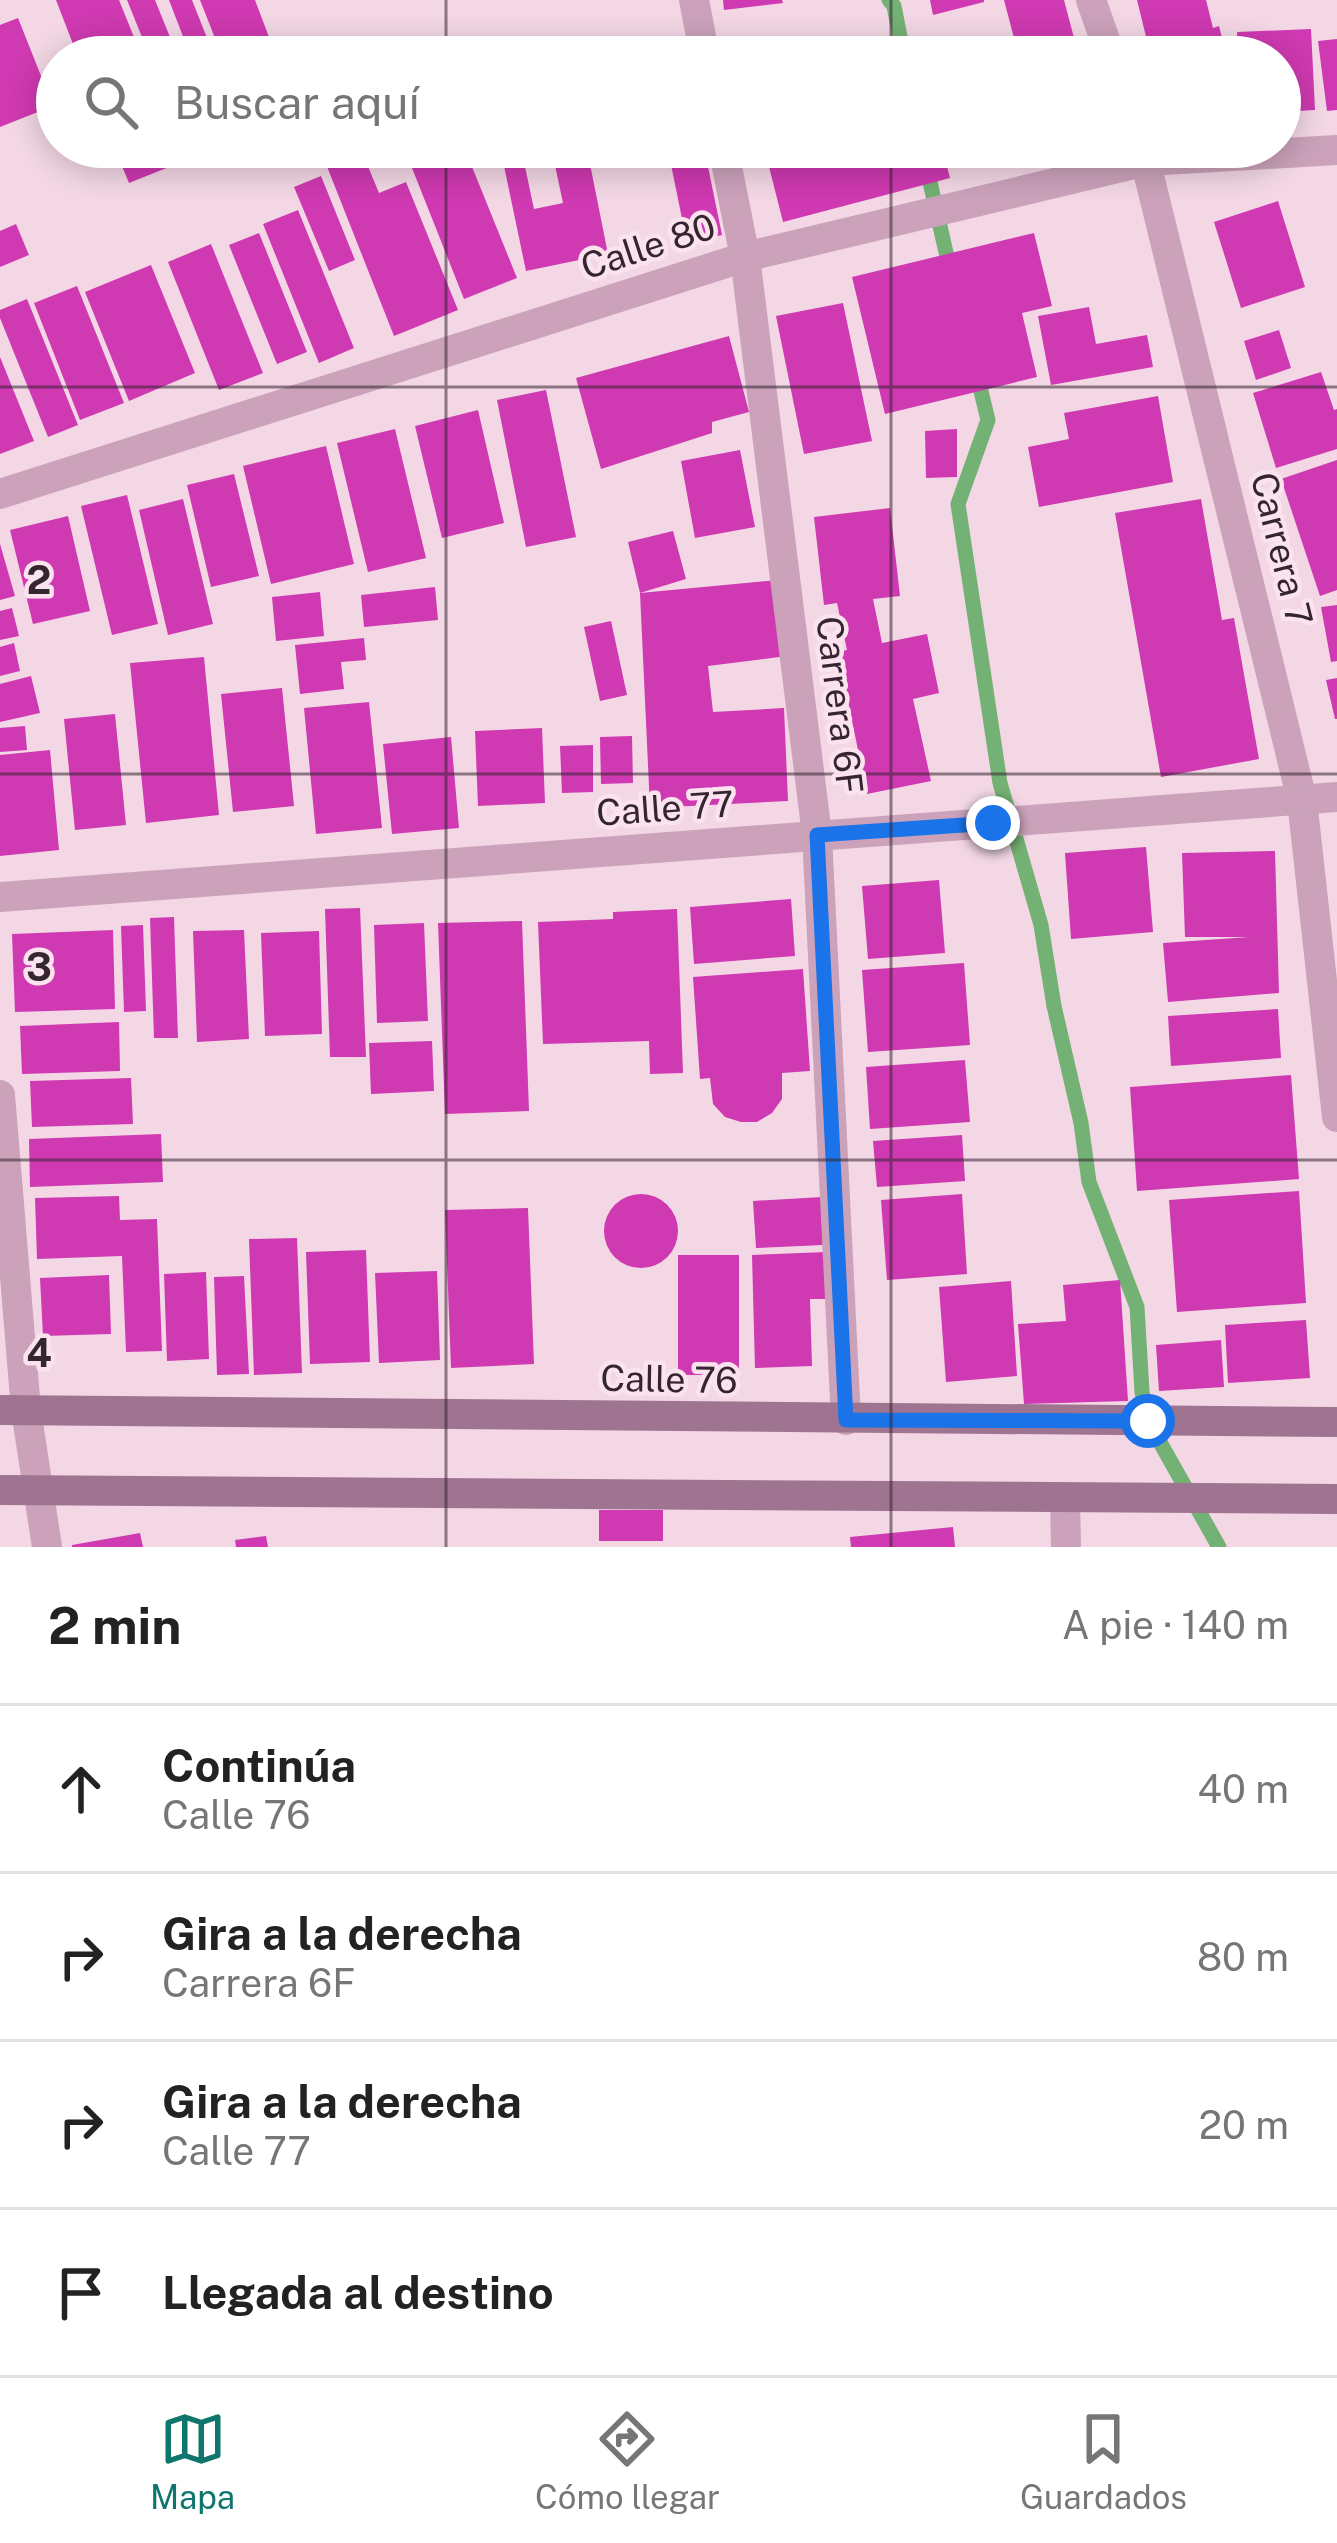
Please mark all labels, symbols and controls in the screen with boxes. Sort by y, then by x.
search box [36,36,1301,168]
icon: search [78,69,144,135]
text: Buscar aquí [174,76,420,129]
street label: Calle 80 [575,205,721,287]
street label: Carrera 7 [1243,468,1321,630]
text: 2 [27,557,51,603]
street label: Carrera 6F [808,614,872,796]
street label: Calle 77 [595,782,735,834]
route end [966,796,1020,850]
text: 3 [26,944,52,990]
text: 4 [26,1330,52,1376]
street label: Calle 76 [600,1357,738,1401]
route start [1121,1394,1175,1448]
text: 2 min [48,1596,182,1655]
text: A pie · 140 m [1062,1602,1289,1648]
text: Continúa [162,1739,356,1792]
icon: ahead [48,1756,114,1822]
text: 40 m [1197,1766,1289,1812]
text: Calle 76 [162,1792,310,1838]
text: Gira a la derecha [162,1907,522,1960]
icon: right [48,1924,114,1990]
text: 80 m [1197,1934,1289,1980]
text: Carrera 6F [162,1960,355,2006]
text: Gira a la derecha [162,2075,522,2128]
icon: right [48,2092,114,2158]
text: 20 m [1199,2102,1289,2148]
text: Calle 77 [162,2128,311,2174]
icon: arrive [48,2260,114,2326]
text: Llegada al destino [162,2266,554,2319]
tab: Mapa [150,2406,235,2516]
tab: Cómo llegar [535,2406,720,2516]
tab: Guardados [1020,2406,1187,2516]

